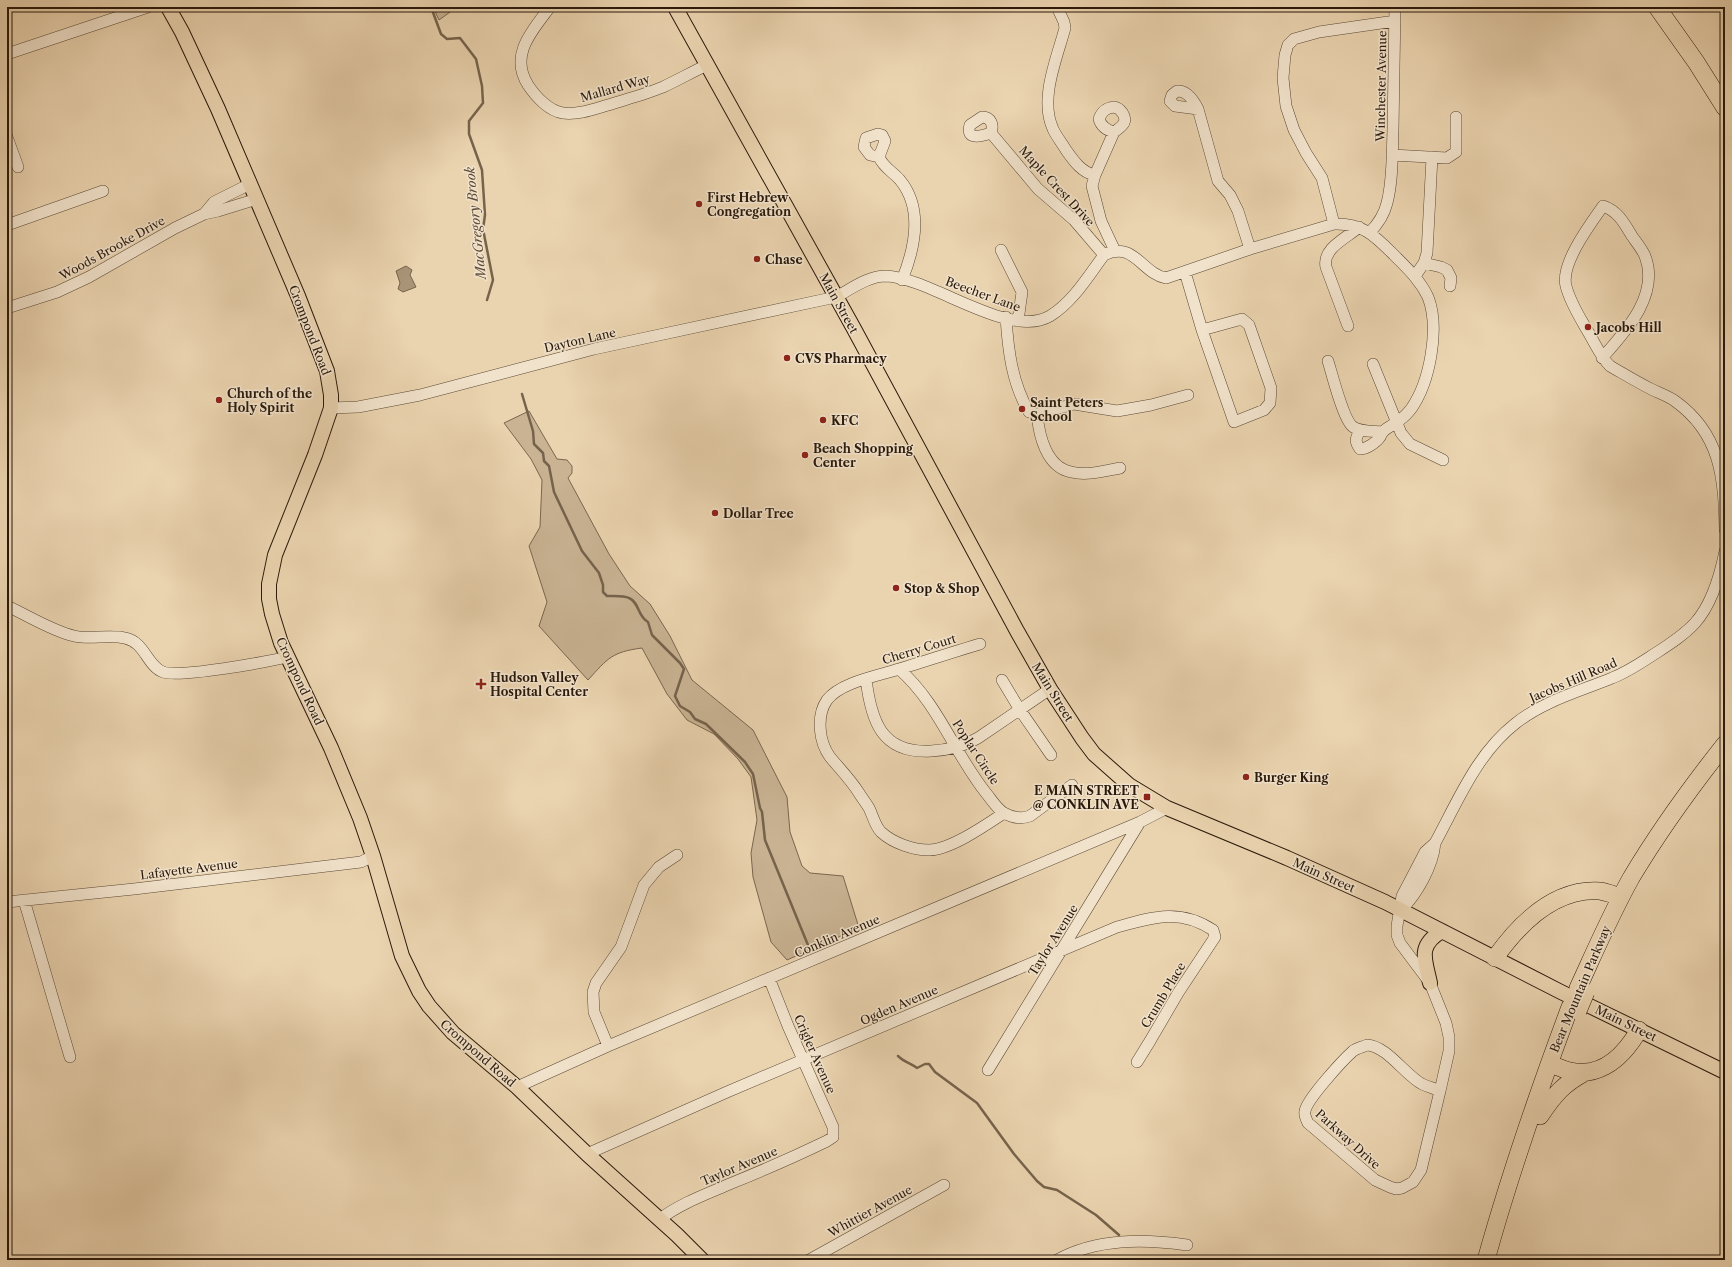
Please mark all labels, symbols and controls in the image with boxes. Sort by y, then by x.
street label: Winchester Avenue [1373,30,1389,143]
street label: Mallard Way [579,71,652,105]
street label: Maple Crest Drive [1016,143,1098,229]
water label: MacGregory Brook [461,166,489,282]
place label: First Hebrew Congregation [707,190,792,219]
marker: First Hebrew Congregation [694,199,704,209]
street label: Woods Brooke Drive [56,213,168,284]
place label: Chase [765,252,803,267]
marker: Chase [752,254,762,264]
street label: Main Street [816,270,862,336]
street label: Beecher Lane [943,273,1023,315]
street label: Crompond Road [286,283,334,378]
place label: Jacobs Hill [1594,320,1662,335]
marker: Jacobs Hill [1583,322,1593,332]
street label: Dayton Lane [543,324,618,356]
place label: CVS Pharmacy [795,351,887,366]
marker: CVS Pharmacy [782,353,792,363]
place label: Church of the Holy Spirit [227,386,312,415]
marker: Church of the Holy Spirit [214,395,224,405]
place label: Saint Peters School [1030,395,1104,424]
marker: Saint Peters School [1017,404,1027,414]
place label: KFC [831,413,858,428]
marker: KFC [818,415,828,425]
place label: Beach Shopping Center [813,441,914,470]
marker: Beach Shopping Center [800,450,810,460]
place label: Dollar Tree [723,506,794,521]
marker: Dollar Tree [710,508,720,518]
place label: Stop & Shop [904,581,980,596]
marker: Stop & Shop [891,583,901,593]
street label: Cherry Court [880,630,958,667]
street label: Crompond Road [273,635,327,728]
street label: Jacobs Hill Road [1525,655,1620,706]
street label: Main Street [1029,660,1077,725]
place label: Hudson Valley Hospital Center [490,670,588,699]
marker: Hudson Valley Hospital Center [475,678,487,690]
street label: Poplar Circle [949,717,1003,788]
place label: Burger King [1254,770,1330,785]
marker: Burger King [1241,772,1251,782]
place label: E MAIN STREET @ CONKLIN AVE [1033,783,1140,812]
marker: E MAIN STREET @ CONKLIN AVE [1142,792,1152,802]
street label: Main Street [1290,855,1358,896]
street label: Lafayette Avenue [139,856,239,882]
street label: Taylor Avenue [1025,901,1081,979]
street label: Conklin Avenue [792,911,882,961]
street label: Bear Mountain Parkway [1546,923,1614,1055]
street label: Crumb Place [1137,959,1189,1031]
street label: Ogden Avenue [858,982,940,1028]
street label: Main Street [1593,1002,1660,1045]
street label: Crigler Avenue [791,1012,839,1096]
street label: Crompond Road [437,1016,519,1090]
street label: Parkway Drive [1312,1106,1384,1172]
street label: Taylor Avenue [699,1143,780,1189]
street label: Whittier Avenue [825,1182,915,1241]

